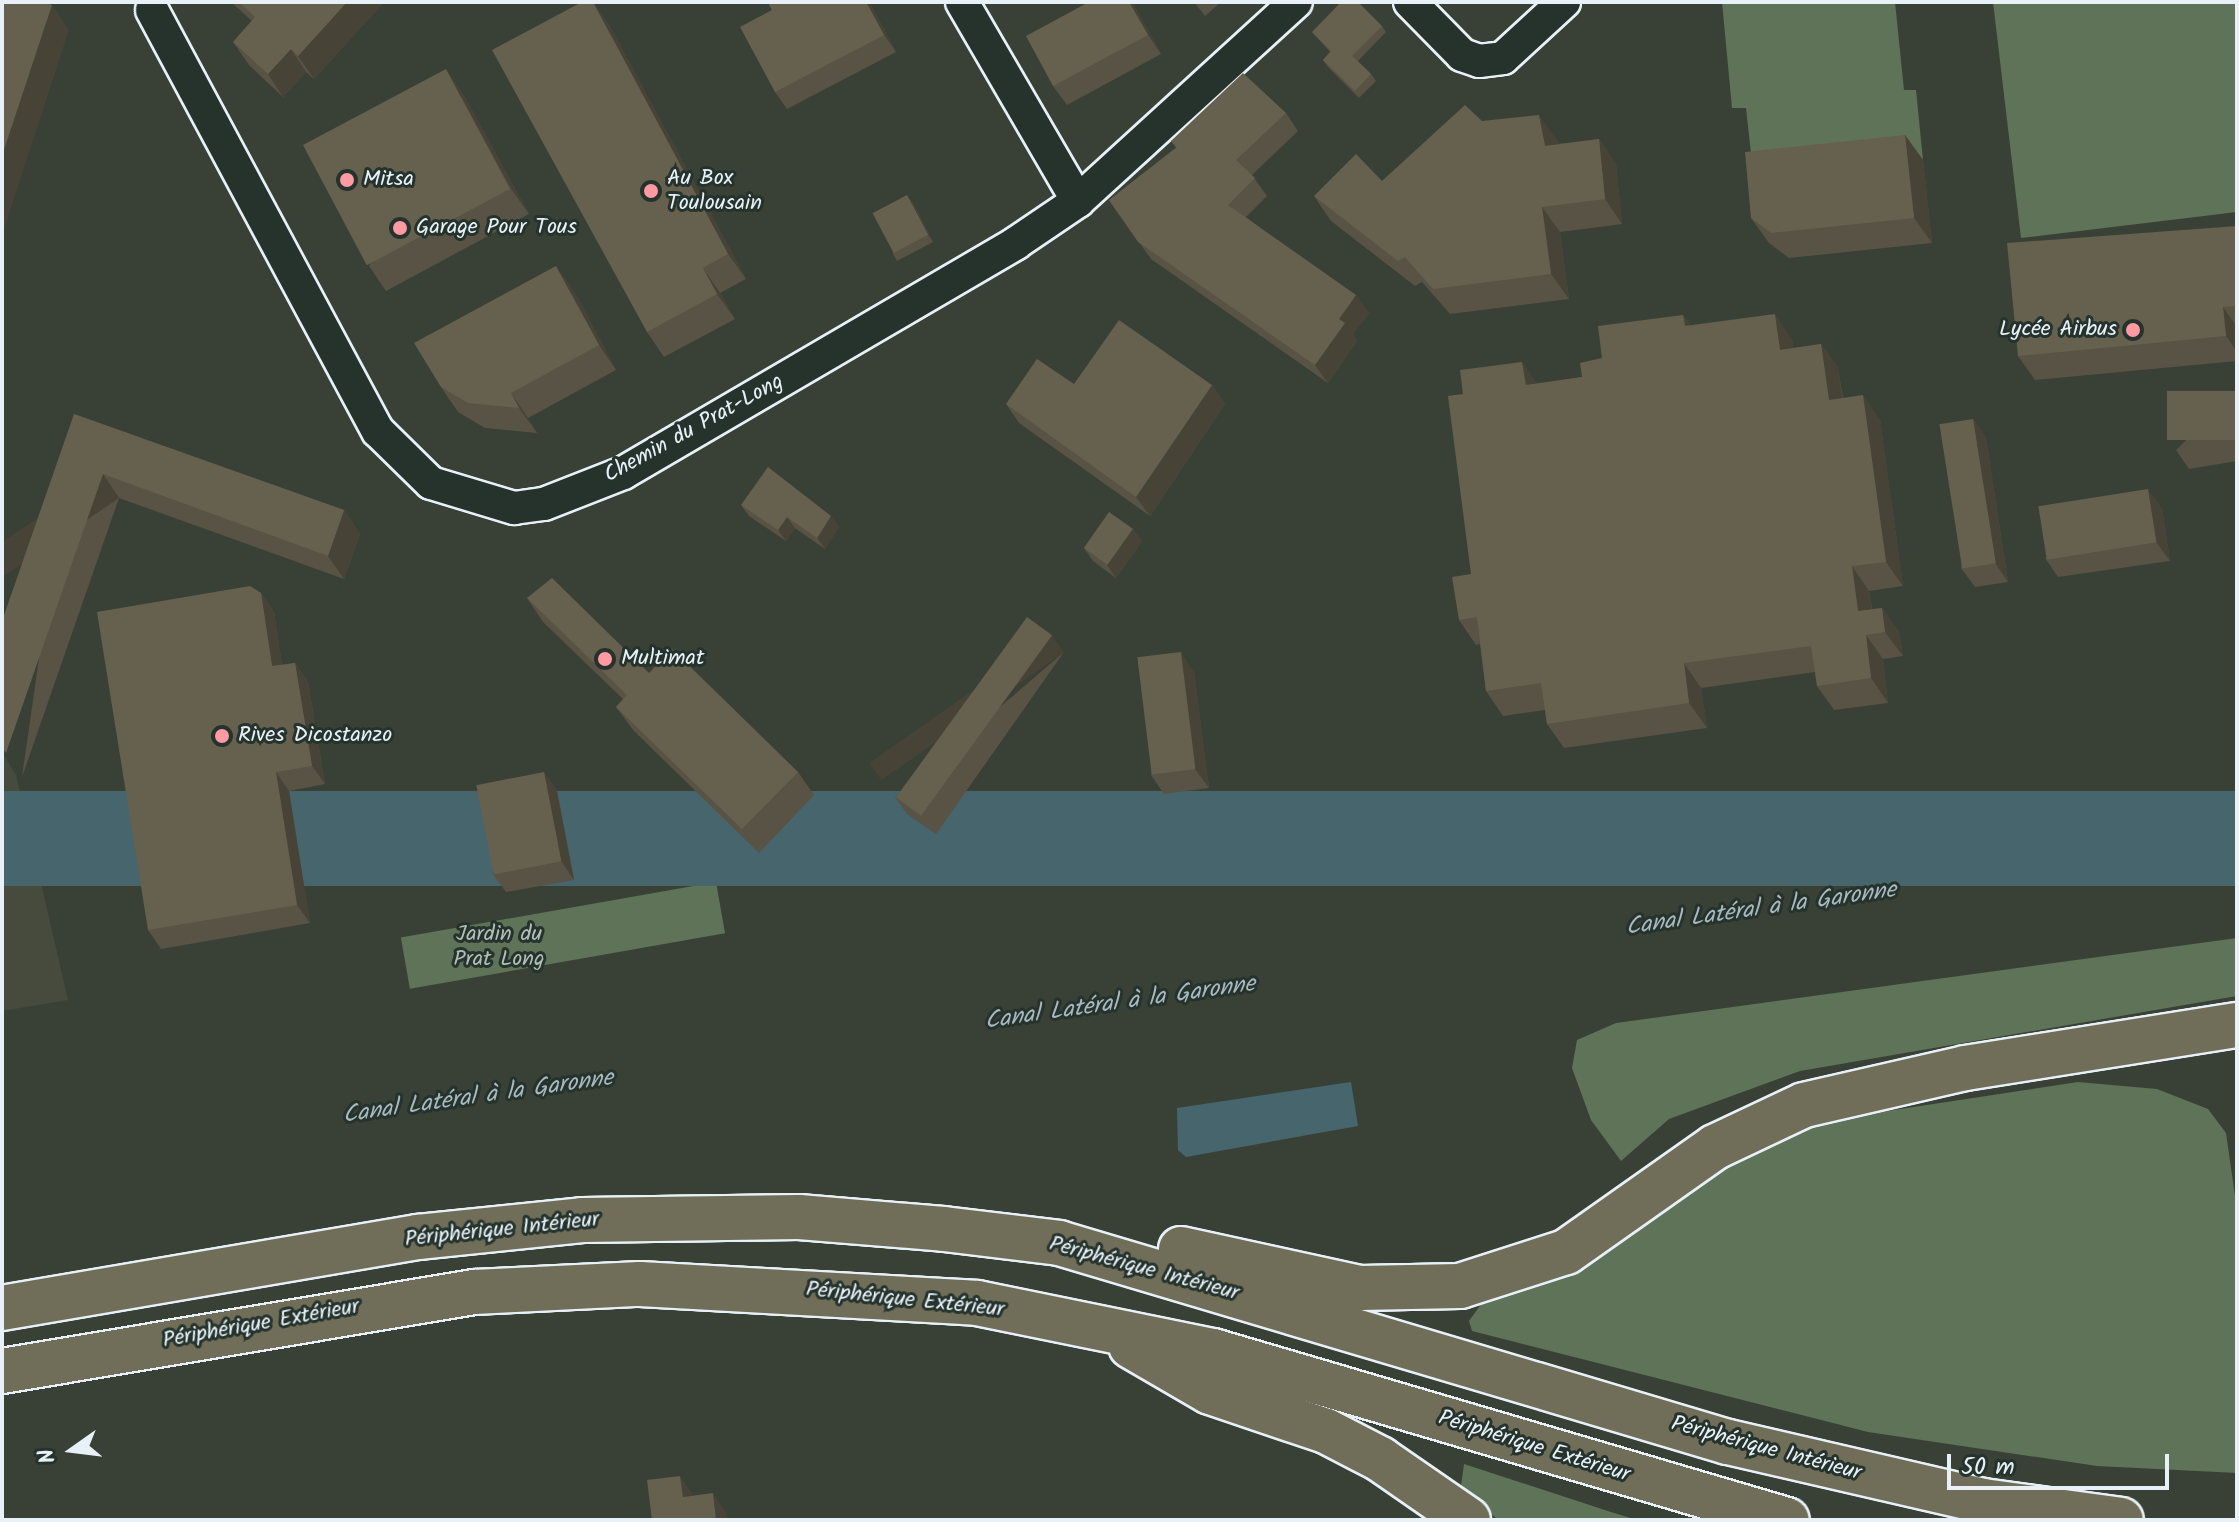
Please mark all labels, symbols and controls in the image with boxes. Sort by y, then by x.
place label: Au Box Toulousain [667,165,762,216]
place label: Mitsa [363,167,414,193]
marker: Mitsa [338,171,356,189]
marker: Au Box Toulousain [642,182,660,200]
place label: Garage Pour Tous [416,215,577,241]
marker: Garage Pour Tous [391,219,409,237]
place label: Lycée Airbus [1999,317,2117,343]
marker: Lycée Airbus [2124,321,2142,339]
street label: Chemin du Prat-Long [600,369,788,489]
place label: Multimat [621,646,704,672]
marker: Multimat [596,650,614,668]
place label: Rives Dicostanzo [238,723,392,749]
marker: Rives Dicostanzo [213,727,231,745]
water label: Canal Latéral à la Garonne [1624,876,1898,942]
park label: Jardin du Prat Long [453,921,545,972]
water label: Canal Latéral à la Garonne [983,970,1257,1036]
water label: Canal Latéral à la Garonne [341,1064,615,1130]
street label: Périphérique Intérieur [404,1207,600,1253]
street label: Périphérique Intérieur [1046,1231,1242,1307]
street label: Périphérique Extérieur [805,1276,1005,1324]
street label: Périphérique Extérieur [161,1294,361,1354]
street label: Périphérique Extérieur [1435,1405,1633,1489]
north arrow [32,1410,112,1490]
street label: Périphérique Intérieur [1668,1411,1864,1487]
scale bar [1951,1438,2173,1488]
text: N [30,1445,67,1467]
text: 50 m [1961,1448,2015,1487]

